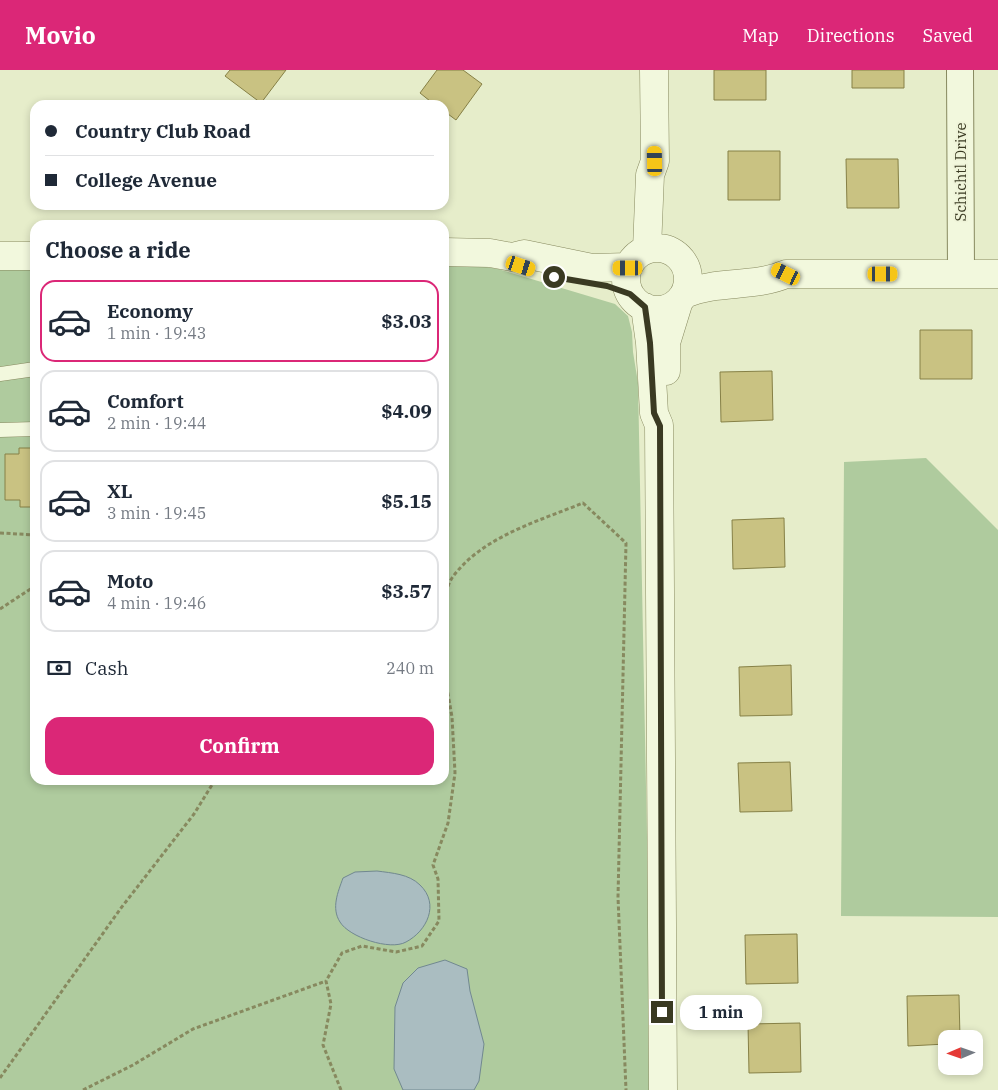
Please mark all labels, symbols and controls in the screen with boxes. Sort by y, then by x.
text: Movio [25,19,96,51]
text: Map [742,24,779,47]
text: Directions [807,24,895,47]
text: Saved [923,24,973,47]
text: Country Club Road [75,119,251,143]
street label: Schichtl Drive [951,123,970,221]
car [647,146,662,176]
text: College Avenue [75,168,217,192]
text: Choose a ride [45,235,191,264]
car [504,254,537,278]
car [613,261,643,276]
car [769,261,802,287]
route start [543,266,565,288]
car [868,267,898,282]
icon: car [47,299,92,344]
text: Economy [107,299,193,323]
text: $3.03 [381,309,432,333]
text: 1 min · 19:43 [107,323,206,343]
icon: car [47,389,92,434]
text: Comfort [107,389,184,413]
text: $4.09 [381,399,432,423]
text: 2 min · 19:44 [107,413,206,433]
icon: car [47,479,92,524]
text: XL [107,479,133,503]
text: $5.15 [381,489,432,513]
text: 3 min · 19:45 [107,503,206,523]
icon: car [47,569,92,614]
text: Moto [107,569,153,593]
text: $3.57 [381,579,432,603]
text: 4 min · 19:46 [107,593,206,613]
icon: cash [45,654,73,682]
text: Cash [85,656,129,680]
text: 240 m [386,658,434,678]
button: Confirm [45,717,434,775]
callout: 1 min [680,994,762,1030]
route end [651,1001,673,1023]
text: 1 min [699,1002,743,1022]
north arrow [938,1030,982,1075]
map controls [938,1030,983,1075]

